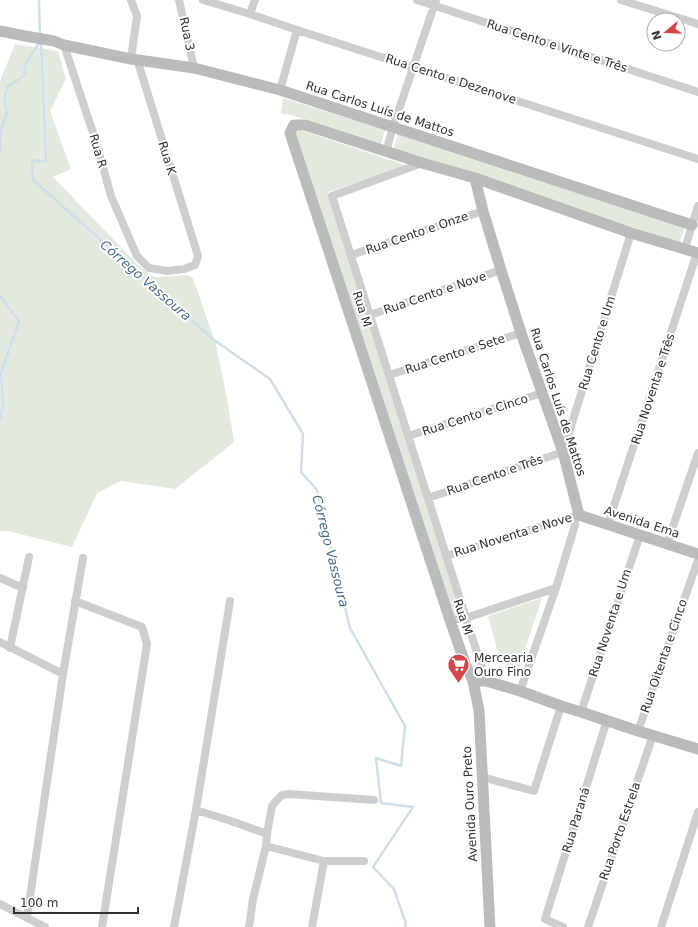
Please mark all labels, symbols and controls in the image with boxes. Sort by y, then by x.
north arrow [646,12,686,52]
street label: Rua 3 [177,16,197,52]
street label: Rua Cento e Vinte e Três [485,17,629,75]
text: N [649,29,665,42]
street label: Rua Cento e Dezenove [384,51,518,107]
street label: Rua Carlos Luís de Mattos [304,78,456,140]
street label: Rua R [86,132,110,170]
street label: Rua K [155,139,179,178]
street label: Rua Cento e Onze [364,209,470,257]
water label: Córrego Vassoura [97,237,194,324]
street label: Rua Cento e Nove [382,269,488,317]
street label: Rua M [350,289,374,329]
street label: Rua Cento e Um [576,294,618,392]
street label: Rua Carlos Luís de Mattos [527,326,589,478]
street label: Rua Cento e Sete [403,331,507,377]
street label: Rua Noventa e Três [628,332,678,446]
street label: Rua Cento e Cinco [420,391,530,439]
street label: Rua Cento e Três [445,452,545,498]
water label: Córrego Vassoura [309,493,352,609]
street label: Avenida Ema [603,503,681,541]
street label: Rua Noventa e Nove [452,510,574,560]
street label: Rua Noventa e Um [586,567,634,679]
street label: Rua M [450,597,476,637]
street label: Rua Oitenta e Cinco [638,597,690,715]
place label: Mercearia Ouro Fino [474,651,533,679]
supermarket icon: Mercearia Ouro Fino [446,652,472,685]
street label: Avenida Ouro Preto [460,746,480,862]
street label: Rua Porto Estrela [597,780,643,882]
street label: Rua Paraná [559,785,593,855]
scale bar [14,889,138,915]
text: 100 m [20,896,58,910]

